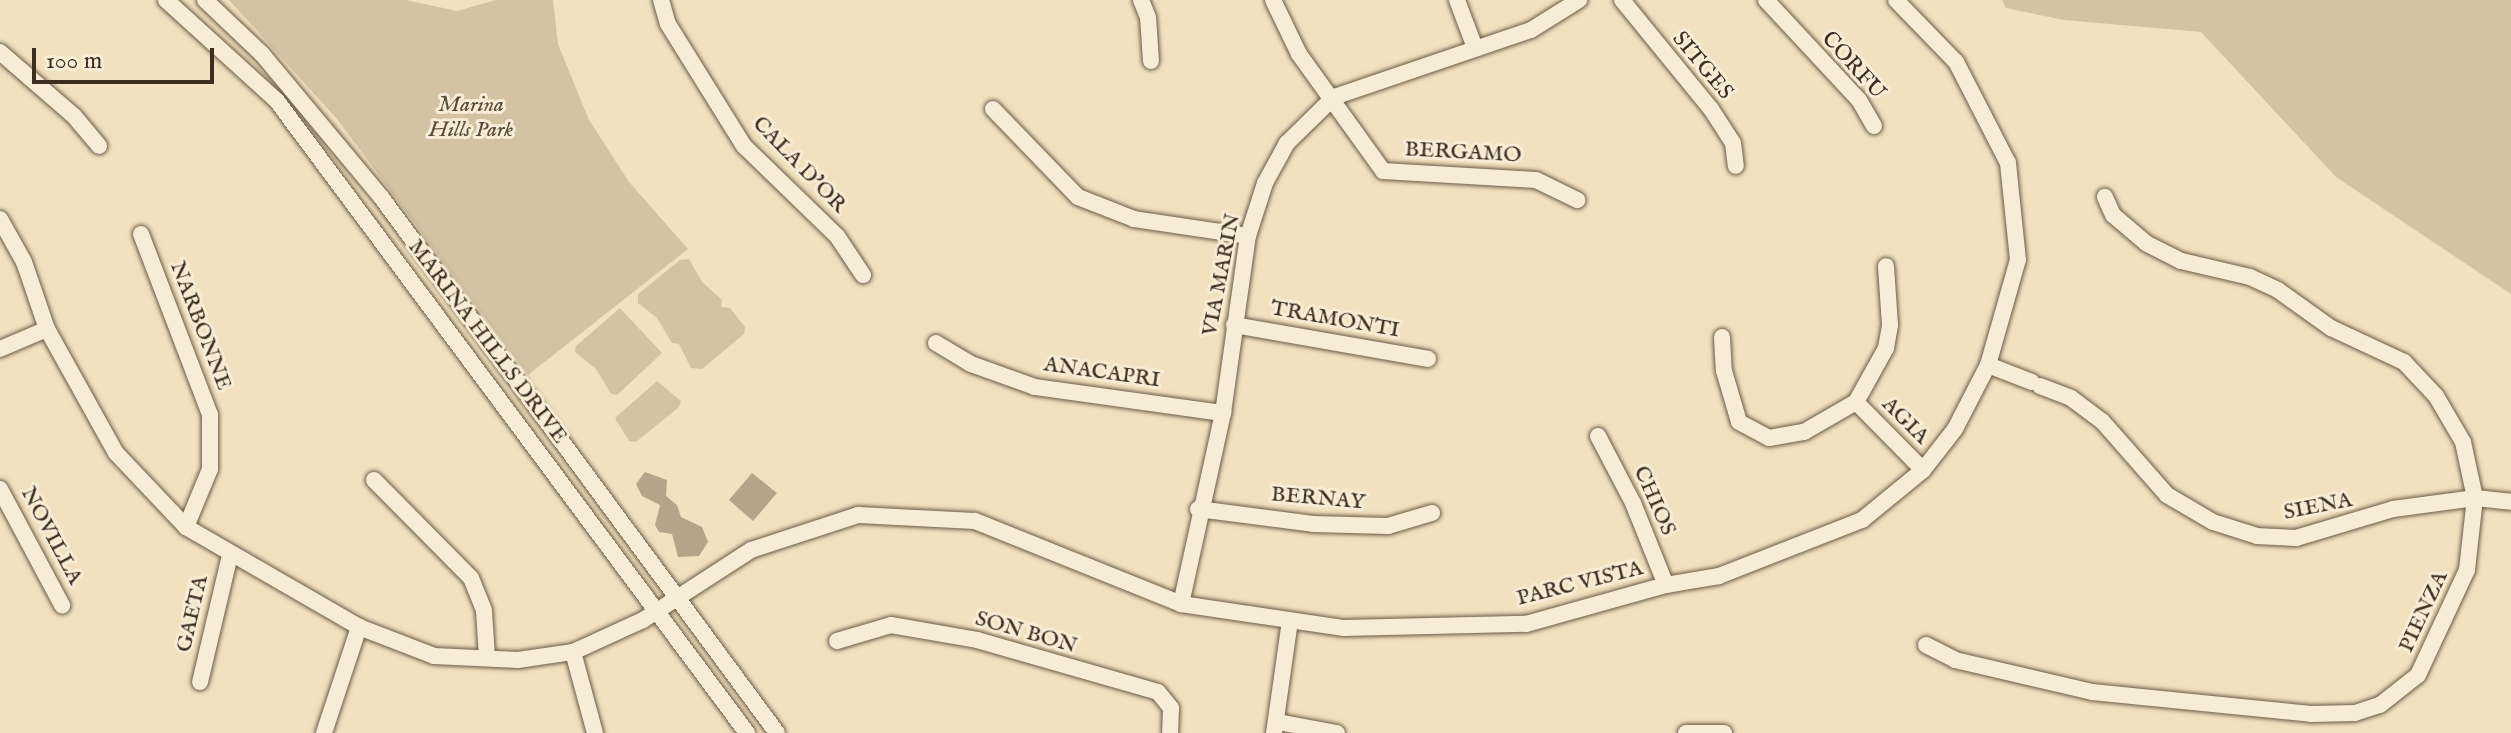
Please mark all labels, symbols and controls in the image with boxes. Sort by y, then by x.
street label: CORFU [1815,26,1891,106]
street label: SITGES [1666,27,1738,105]
scale bar [36,32,218,82]
text: 100 m [46,46,102,77]
park label: Marina Hills Park [429,92,513,144]
street label: CALA D'OR [746,111,852,219]
street label: BERGAMO [1404,137,1522,169]
street label: VIA MARIN [1197,212,1247,338]
street label: MARINA HILLS DRIVE [402,235,572,449]
street label: NARBONNE [163,258,237,394]
street label: TRAMONTI [1268,296,1402,344]
street label: ANACAPRI [1042,352,1162,394]
street label: AGIA [1876,392,1934,450]
street label: CHIOS [1627,462,1681,540]
street label: BERNAY [1270,482,1366,516]
street label: NOVILLA [14,483,88,589]
street label: SIENA [2281,487,2355,527]
street label: PARC VISTA [1514,556,1646,612]
street label: PIENZA [2394,567,2454,657]
street label: GAETA [171,573,215,655]
street label: SON BON [972,606,1080,660]

